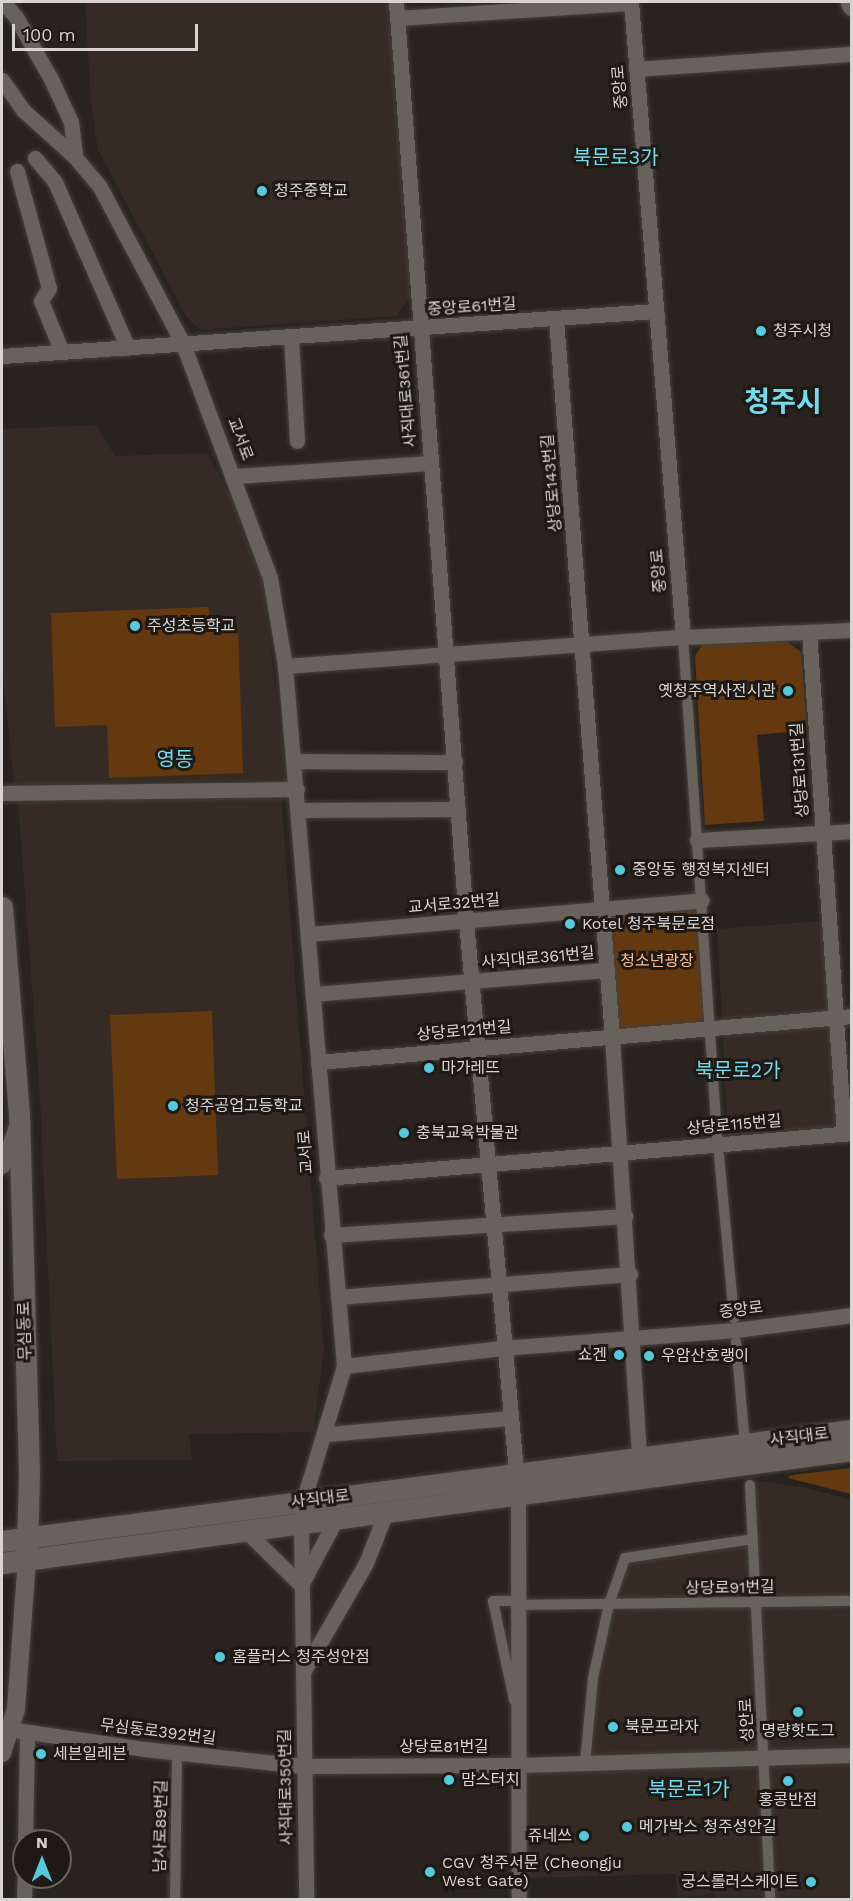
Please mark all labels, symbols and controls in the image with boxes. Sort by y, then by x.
scale bar [15,12,201,50]
text: 100 m [23,24,76,45]
street label: 중앙로 [609,64,631,110]
district label: 북문로3가 [573,145,659,169]
place label: 청주중학교 [274,181,348,201]
marker: 청주중학교 [255,184,269,198]
street label: 중앙로61번길 [427,294,517,320]
place label: 청주시청 [773,321,832,341]
marker: 청주시청 [754,324,768,338]
street label: 사직대로361번길 [391,334,421,448]
district label: 청주시 [744,385,822,419]
street label: 교서로 [223,415,257,463]
street label: 상당로143번길 [538,433,566,533]
street label: 중앙로 [648,548,670,594]
place label: 주성초등학교 [147,616,235,636]
marker: 주성초등학교 [128,619,142,633]
place label: 옛청주역사전시관 [658,681,776,701]
marker: 옛청주역사전시관 [781,684,795,698]
street label: 상당로131번길 [787,722,813,818]
district label: 영동 [157,747,193,771]
place label: 중앙동 행정복지센터 [632,860,770,880]
marker: 중앙동 행정복지센터 [613,863,627,877]
street label: 교서로32번길 [407,890,501,918]
place label: Kotel 청주북문로점 [582,914,716,934]
marker: Kotel 청주북문로점 [563,917,577,931]
street label: 사직대로361번길 [481,943,595,973]
park label: 청소년광장 [620,951,694,971]
street label: 상당로121번길 [416,1017,512,1045]
place label: 마가레뜨 [441,1058,500,1078]
district label: 북문로2가 [695,1058,781,1082]
marker: 마가레뜨 [422,1061,436,1075]
place label: 청주공업고등학교 [185,1096,303,1116]
marker: 청주공업고등학교 [166,1099,180,1113]
street label: 상당로115번길 [686,1111,782,1139]
place label: 충북교육박물관 [416,1123,519,1143]
marker: 충북교육박물관 [397,1126,411,1140]
street label: 교서로 [295,1129,317,1175]
street label: 중앙로 [718,1298,764,1322]
street label: 무심동로 [14,1301,36,1361]
place label: 쇼겐 [578,1345,607,1365]
place label: 우암산호랭이 [661,1346,749,1366]
marker: 쇼겐 [612,1348,626,1362]
marker: 우암산호랭이 [642,1349,656,1363]
street label: 사직대로 [769,1424,829,1450]
street label: 사직대로 [290,1486,350,1512]
street label: 상당로91번길 [685,1578,775,1598]
place label: 홈플러스 청주성안점 [232,1647,370,1667]
marker: 홈플러스 청주성안점 [213,1650,227,1664]
street label: 성안로 [736,1697,758,1743]
marker: 명량핫도그 [791,1705,805,1719]
street label: 무심동로392번길 [99,1715,217,1749]
place label: 북문프라자 [625,1717,699,1737]
marker: 북문프라자 [606,1720,620,1734]
place label: 명량핫도그 [761,1721,835,1741]
street label: 사직대로350번길 [275,1728,297,1846]
street label: 상당로81번길 [399,1737,489,1757]
place label: 세븐일레븐 [53,1744,127,1764]
marker: 세븐일레븐 [34,1747,48,1761]
place label: 맘스터치 [461,1770,520,1790]
marker: 맘스터치 [442,1773,456,1787]
marker: 홍콩반점 [781,1774,795,1788]
district label: 북문로1가 [648,1777,730,1801]
street label: 남사로89번길 [151,1779,171,1873]
place label: 홍콩반점 [759,1790,817,1810]
place label: 메가박스 청주성안길 [639,1817,777,1837]
marker: 메가박스 청주성안길 [620,1820,634,1834]
place label: 쥬네쓰 [528,1826,572,1846]
north arrow [12,1829,72,1889]
marker: 쥬네쓰 [577,1829,591,1843]
text: N [36,1833,48,1852]
place label: CGV 청주서문 (Cheongju West Gate) [442,1853,622,1891]
marker: CGV 청주서문 (Cheongju West Gate) [423,1865,437,1879]
place label: 궁스롤러스케이트 [681,1872,799,1892]
marker: 궁스롤러스케이트 [804,1875,818,1889]

